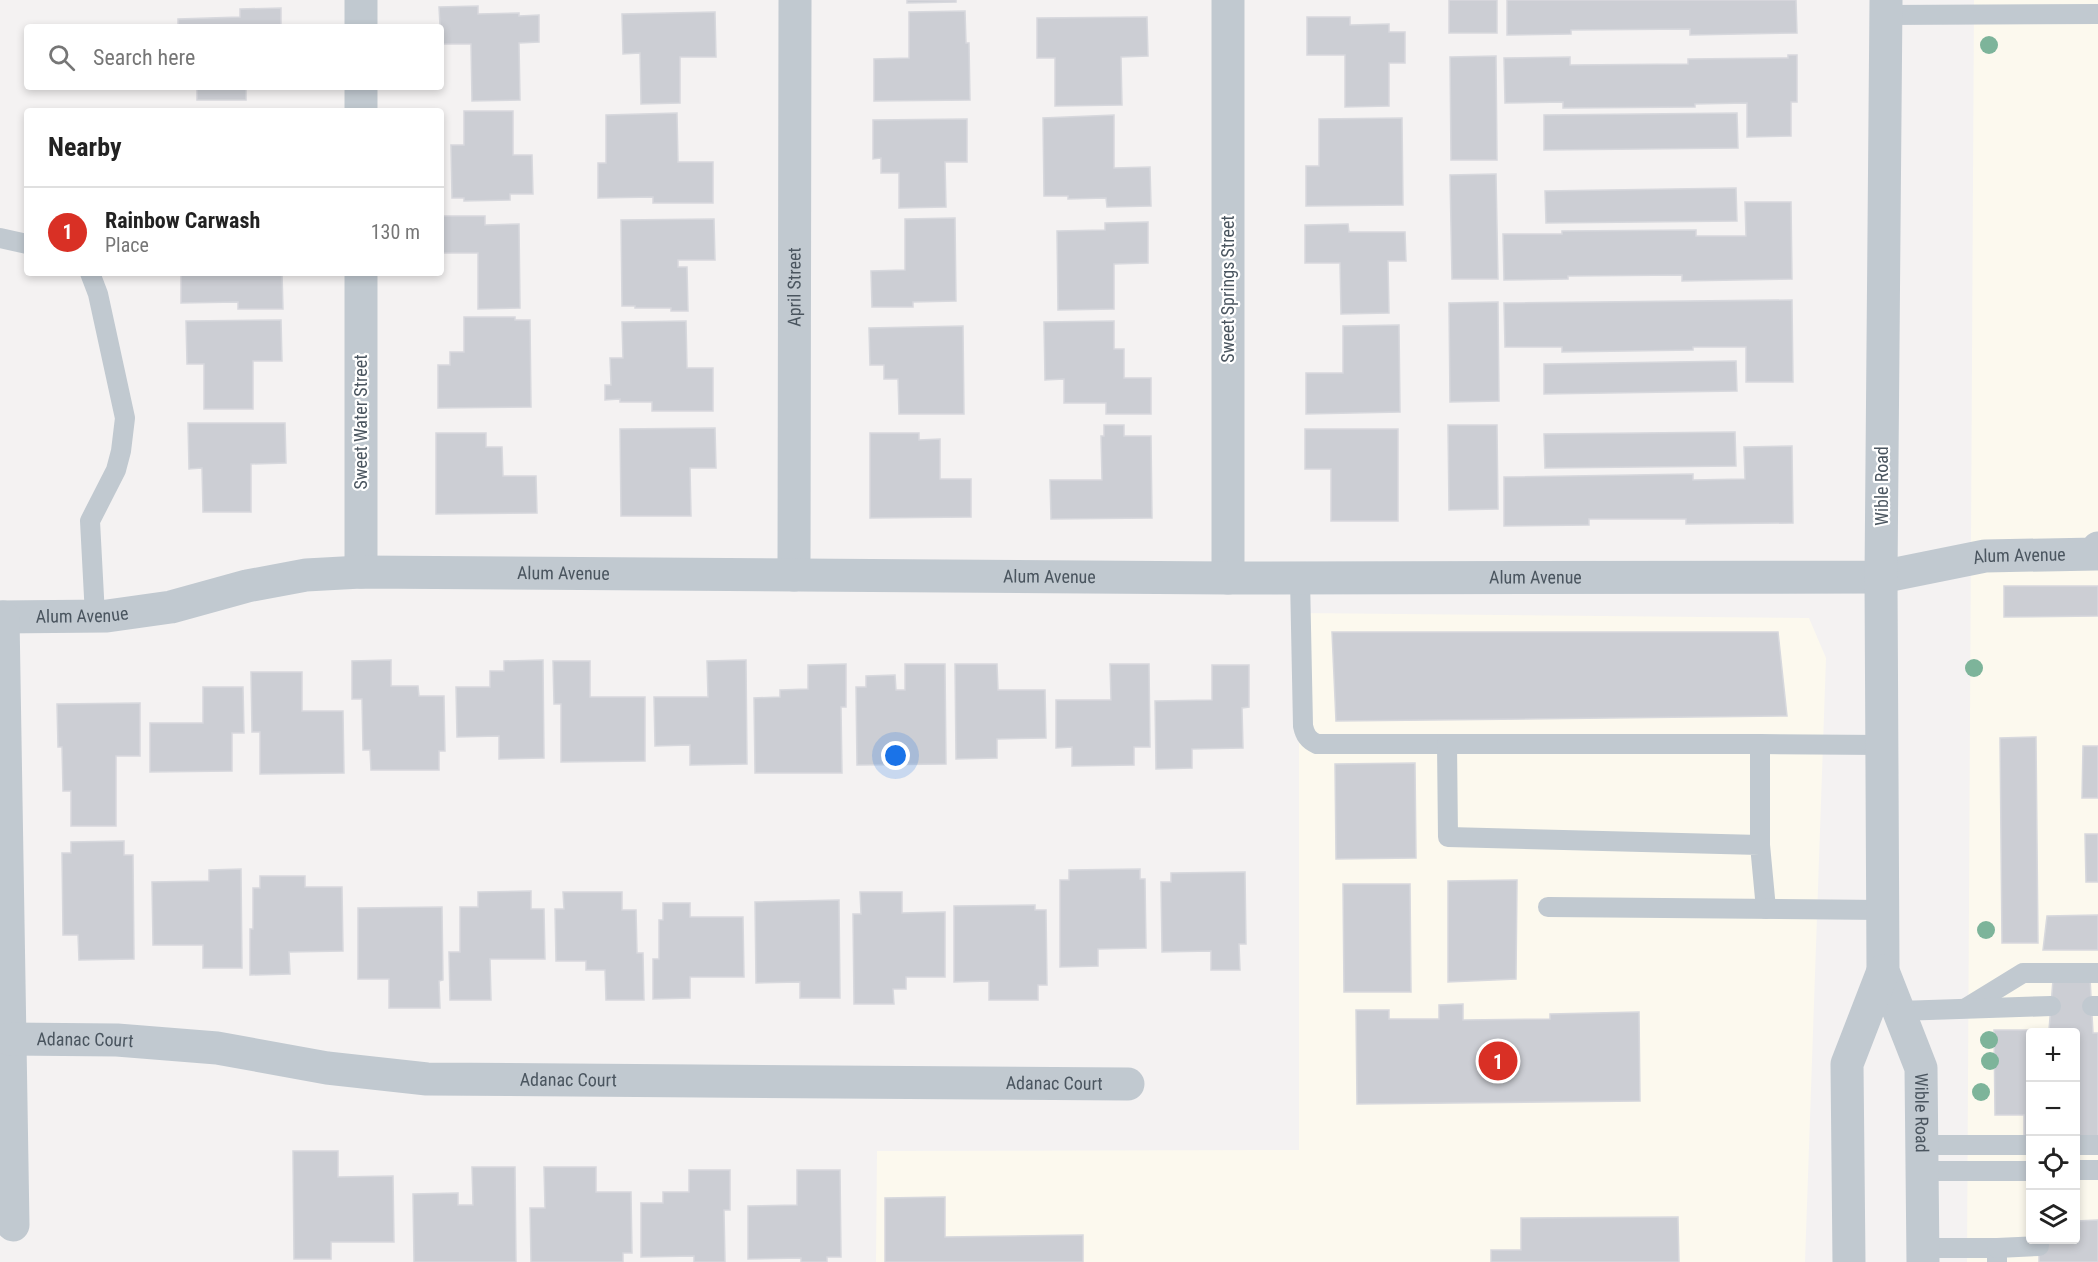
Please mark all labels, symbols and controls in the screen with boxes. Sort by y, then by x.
search box [24,24,444,90]
icon: search [45,41,78,74]
text: Search here [93,45,195,70]
text: Nearby [48,132,122,162]
text: Rainbow Carwash [105,208,260,233]
street label: Sweet Springs Street [1217,215,1238,363]
text: 1 [62,220,73,244]
text: 130 m [371,220,420,244]
text: Place [105,233,149,257]
street label: April Street [783,247,805,327]
street label: Sweet Water Street [350,355,371,489]
street label: Wible Road [1871,446,1892,526]
street label: Alum Avenue [1971,544,2066,568]
street label: Alum Avenue [517,562,610,584]
street label: Alum Avenue [1003,565,1096,587]
street label: Alum Avenue [1489,566,1582,588]
street label: Alum Avenue [36,602,130,627]
your location [881,741,910,770]
street label: Adanac Court [36,1028,134,1051]
map controls [2026,1028,2080,1244]
button: + [2026,1028,2080,1082]
pin: 1 [1478,1038,1518,1084]
street label: Adanac Court [520,1069,617,1090]
street label: Adanac Court [1006,1072,1103,1094]
street label: Wible Road [1911,1073,1933,1153]
button: − [2026,1082,2080,1136]
button: locate [2026,1136,2080,1190]
button: layers [2026,1190,2080,1244]

